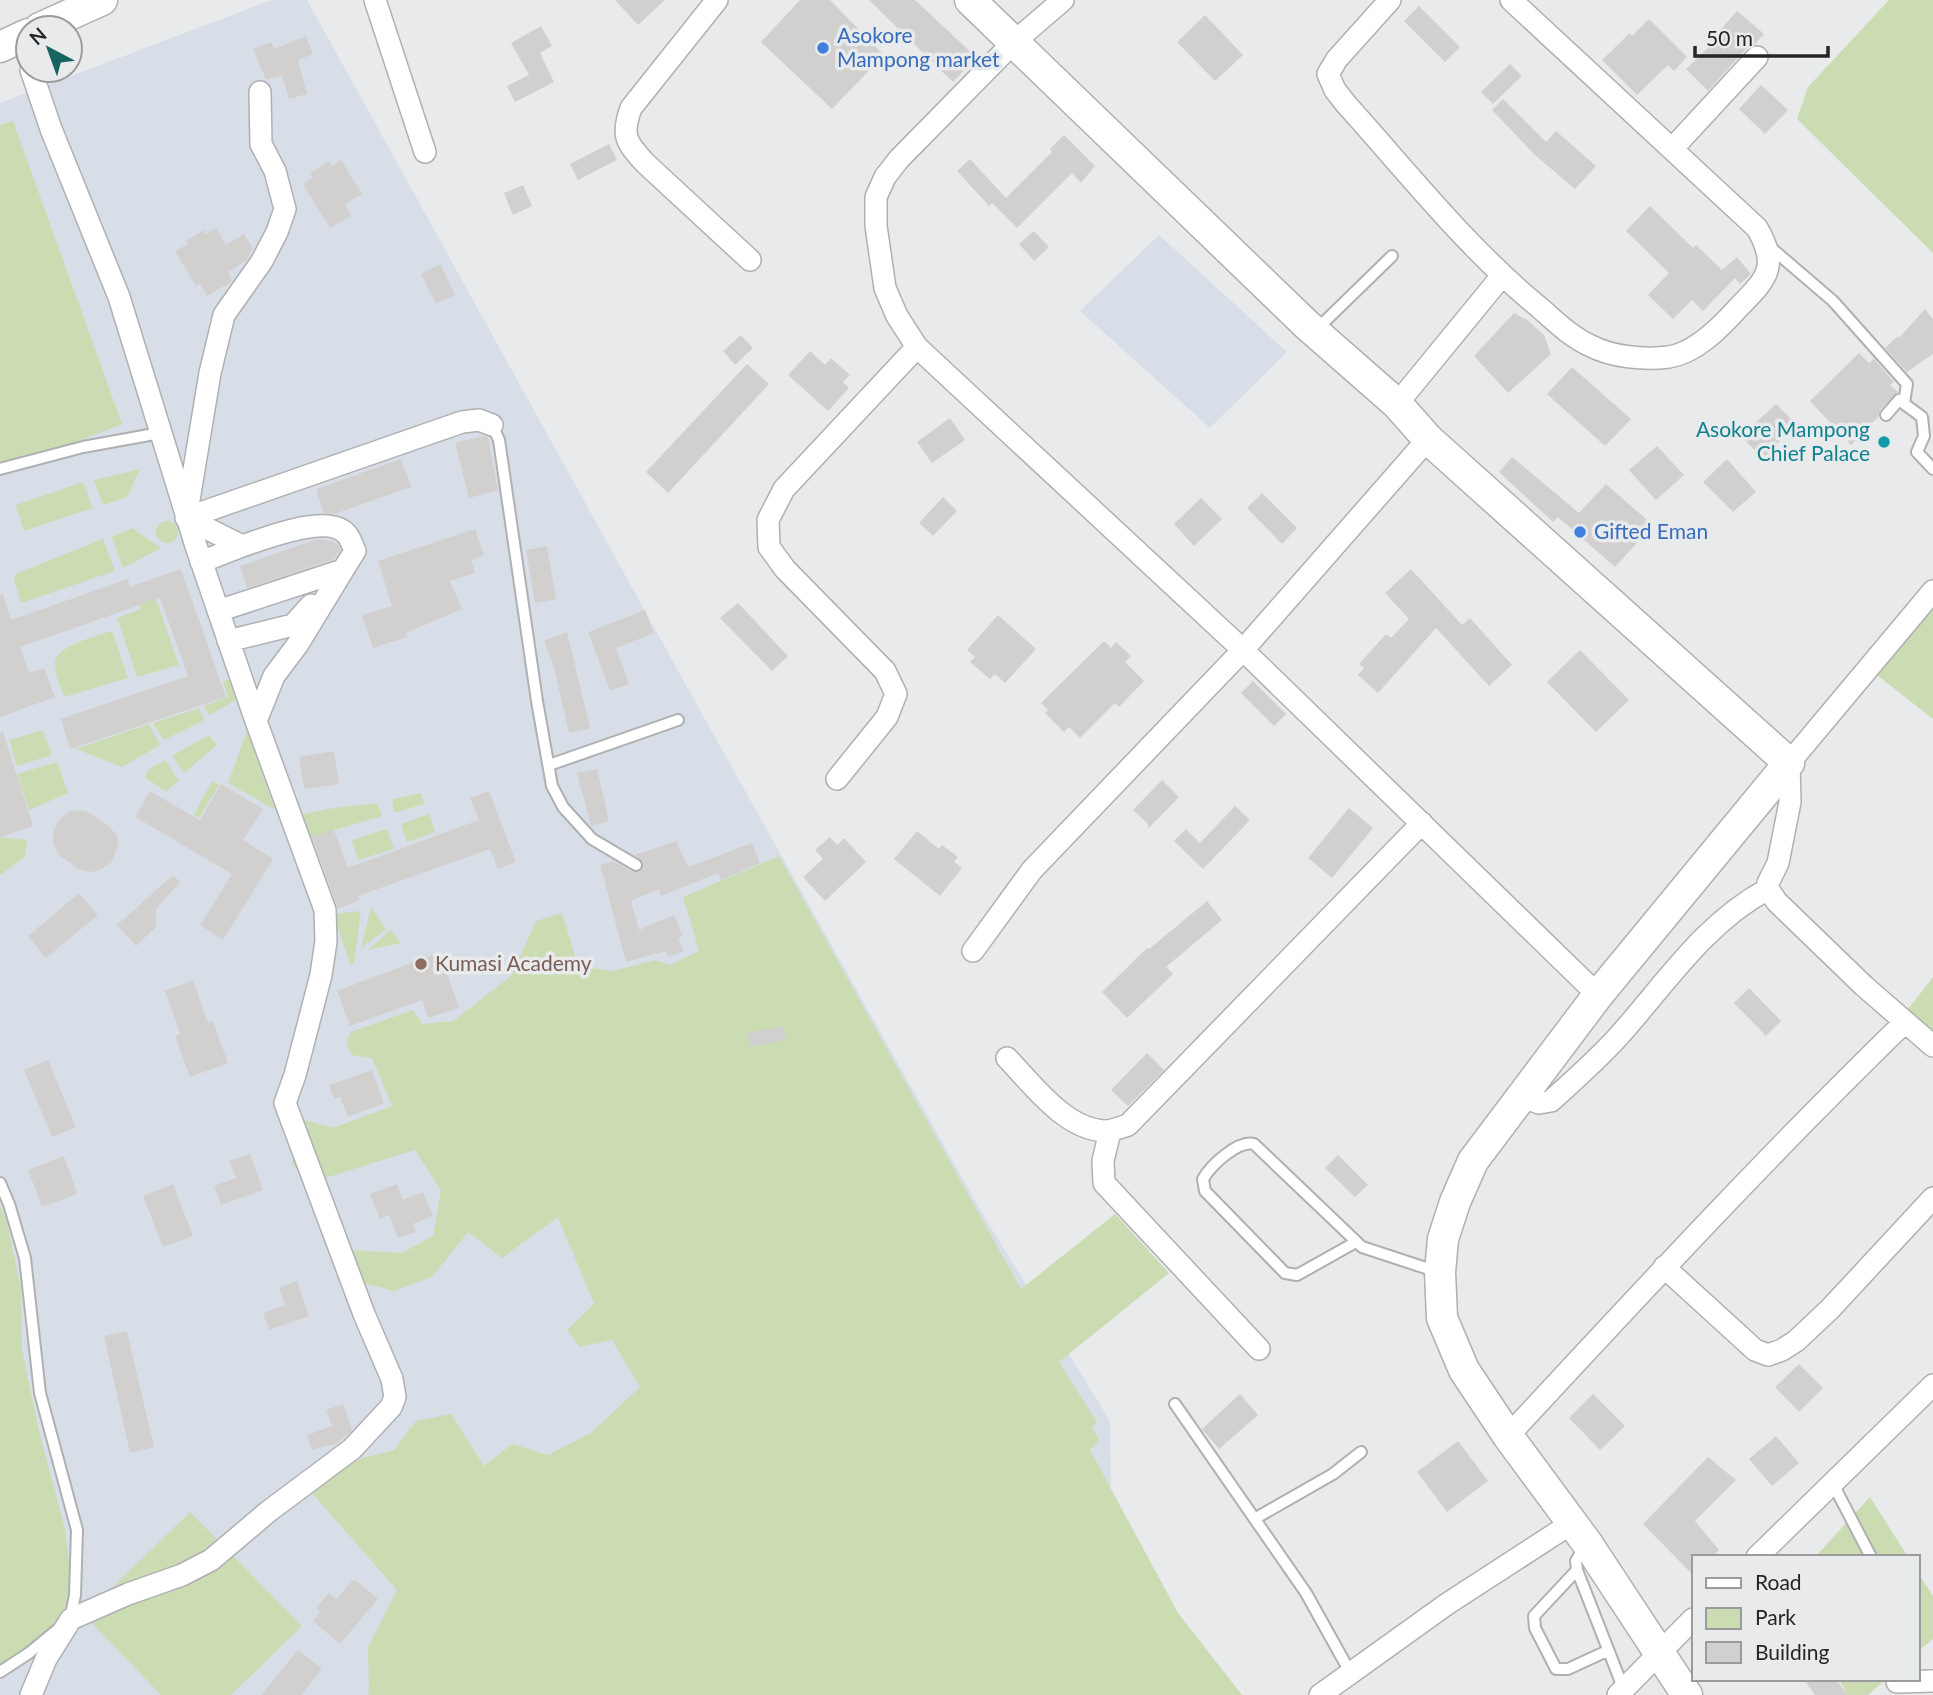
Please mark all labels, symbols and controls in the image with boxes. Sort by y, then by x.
north arrow [14,14,84,84]
scale bar [1695,14,1828,58]
text: N [24,22,51,49]
place label: Asokore Mampong market [837,22,1000,71]
text: 50 m [1706,25,1753,50]
marker: Asokore Mampong market [815,40,831,56]
place label: Asokore Mampong Chief Palace [1696,416,1870,465]
marker: Asokore Mampong Chief Palace [1876,434,1892,450]
place label: Gifted Eman [1594,518,1708,543]
marker: Gifted Eman [1572,524,1588,540]
place label: Kumasi Academy [435,950,592,975]
marker: Kumasi Academy [413,956,429,972]
legend [1692,1555,1919,1681]
text: Road [1755,1569,1802,1594]
text: Park [1755,1604,1796,1629]
text: Building [1755,1639,1830,1664]

